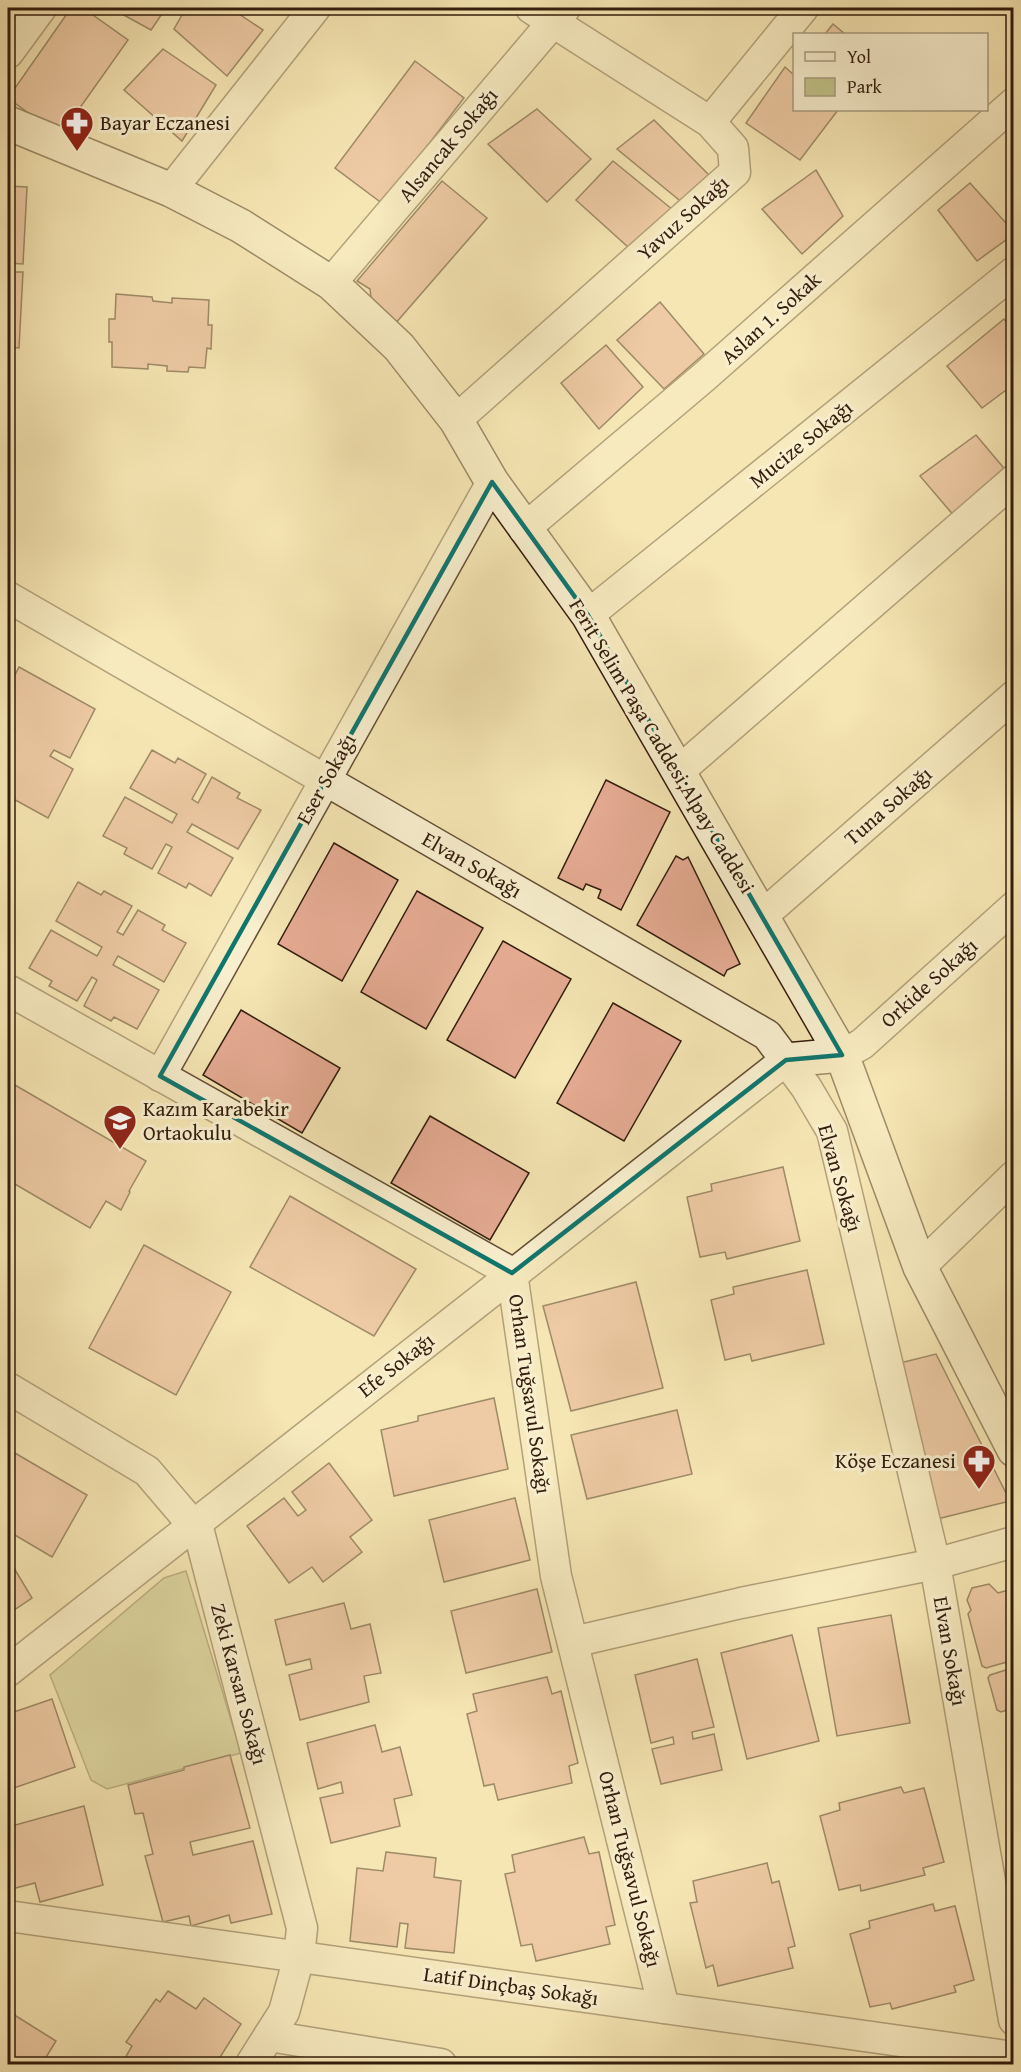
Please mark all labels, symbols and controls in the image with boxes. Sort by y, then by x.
legend [793,33,988,111]
text: Yol [847,43,871,70]
text: Park [847,73,883,100]
street label: Alsancak Sokağı [390,81,505,209]
pharmacy icon: Bayar Eczanesi [59,105,95,152]
place label: Bayar Eczanesi [100,107,230,138]
street label: Yavuz Sokağı [630,168,736,267]
street label: Aslan 1. Sokak [714,264,828,371]
street label: Mucize Sokağı [742,392,859,495]
street label: Ferit Selim Paşa Caddesi;Alpay Caddesi [562,592,763,899]
street label: Eser Sokağı [288,727,363,830]
street label: Tuna Sokağı [837,759,938,853]
street label: Elvan Sokağı [417,823,528,906]
street label: Orkide Sokağı [873,930,984,1035]
place label: Kazım Karabekir Ortaokulu [143,1093,289,1148]
school or university icon: Kazım Karabekir Ortaokulu [102,1103,138,1150]
street label: Elvan Sokağı [810,1120,871,1235]
street label: Orhan Tuğsavul Sokağı [501,1292,560,1496]
street label: Efe Sokağı [351,1325,441,1404]
pharmacy icon: Köşe Eczanesi [961,1443,997,1490]
place label: Köşe Eczanesi [835,1445,956,1476]
street label: Elvan Sokağı [926,1594,975,1708]
street label: Zeki Karsan Sokağı [203,1600,276,1768]
street label: Orhan Tuğsavul Sokağı [591,1767,670,1970]
street label: Latif Dinçbaş Sokağı [422,1958,601,2013]

